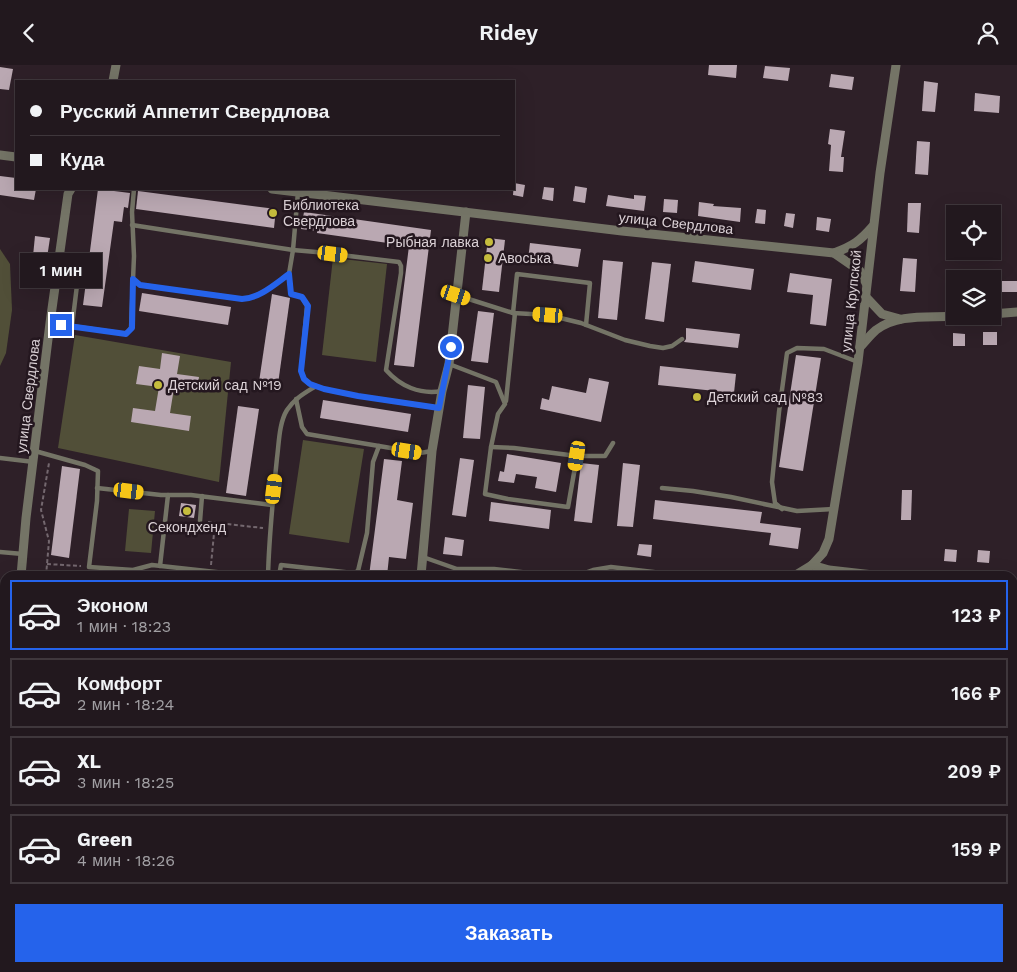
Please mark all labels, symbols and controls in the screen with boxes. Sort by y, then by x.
icon: back [15,19,43,47]
icon: person [974,19,1002,47]
text: Ridey [479,20,538,45]
text: Русский Аппетит Свердлова [60,100,329,123]
text: Куда [60,148,104,171]
place label: Библиотека Свердлова [283,197,359,229]
map controls [946,205,1001,325]
button: locate [946,205,1001,260]
marker: Библиотека Свердлова [267,207,279,219]
street label: улица Свердлова [618,209,734,237]
place label: Рыбная лавка [386,234,479,250]
marker: Рыбная лавка [483,236,495,248]
car [317,245,348,263]
street label: улица Крупской [838,249,864,353]
place label: Авоська [498,250,551,266]
marker: Авоська [482,252,494,264]
callout: 1 мин [20,253,102,287]
text: 1 мин [40,261,82,280]
button: layers [946,270,1001,325]
car [439,283,472,307]
car [532,306,563,324]
route end [50,314,72,336]
route start [440,336,462,358]
street label: улица Свердлова [13,338,43,454]
place label: Детский сад №19 [168,377,282,393]
marker: Детский сад №19 [152,379,164,391]
place label: Детский сад №83 [707,389,823,405]
marker: Детский сад №83 [691,391,703,403]
car [567,440,586,472]
car [391,441,422,461]
car [264,473,283,505]
car [113,482,144,500]
marker: Секондхенд [181,505,193,517]
place label: Секондхенд [148,519,226,535]
icon: car [17,593,62,638]
text: Эконом [77,594,148,617]
text: 123 ₽ [952,604,1001,627]
text: 1 мин · 18:23 [77,617,171,636]
icon: car [17,671,62,716]
text: Комфорт [77,672,162,695]
text: 166 ₽ [951,682,1001,705]
text: 2 мин · 18:24 [77,695,174,714]
icon: car [17,749,62,794]
text: XL [77,750,101,773]
text: 209 ₽ [947,760,1001,783]
text: 3 мин · 18:25 [77,773,174,792]
icon: car [17,827,62,872]
text: Green [77,828,133,851]
text: 159 ₽ [952,838,1001,861]
text: 4 мин · 18:26 [77,851,175,870]
button: Заказать [15,904,1003,962]

